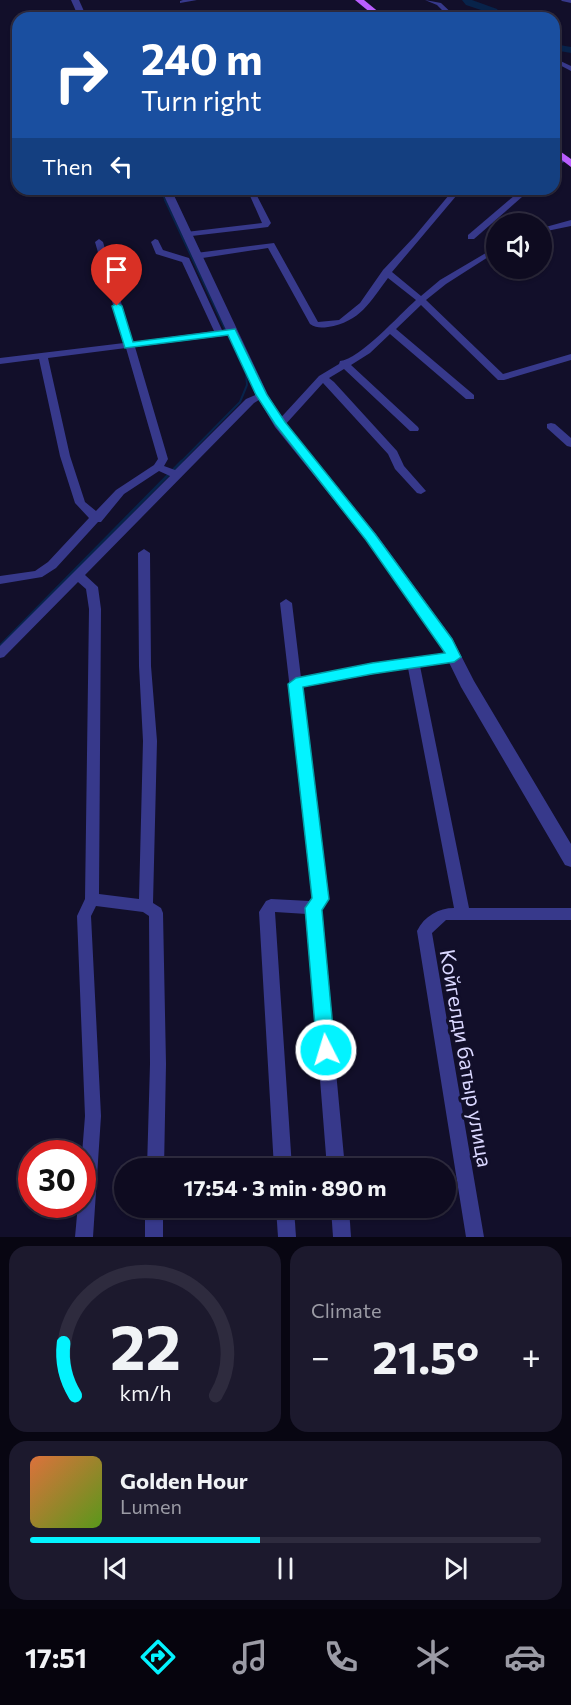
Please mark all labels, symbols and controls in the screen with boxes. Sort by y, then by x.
text: 240 m [141,32,263,84]
icon: right [42,36,120,114]
text: Turn right [141,84,261,117]
icon: left [105,150,138,183]
text: Then [42,153,93,180]
map controls [486,213,552,279]
button: sound [486,213,552,279]
pin [91,244,142,306]
icon: arrive [100,253,133,286]
street label: Койгелди батыр улица [435,947,499,1169]
position arrow [294,1018,358,1082]
speed limit sign: 30 [18,1140,96,1218]
text: 17:54 · 3 min · 890 m [184,1174,386,1201]
text: Climate [311,1298,381,1322]
text: 22 [109,1307,181,1383]
text: 21.5° [372,1328,479,1383]
text: − [311,1335,330,1376]
text: + [522,1335,541,1376]
text: km/h [119,1379,171,1405]
text: Golden Hour [120,1467,248,1494]
text: Lumen [120,1494,182,1518]
icon: previous [99,1552,132,1585]
icon: pause [269,1552,302,1585]
icon: next [439,1552,472,1585]
icon: directions [137,1636,179,1678]
icon: music [229,1636,271,1678]
icon: phone [320,1636,362,1678]
icon: climate [412,1636,454,1678]
icon: car [504,1636,546,1678]
text: 17:51 [25,1641,87,1674]

